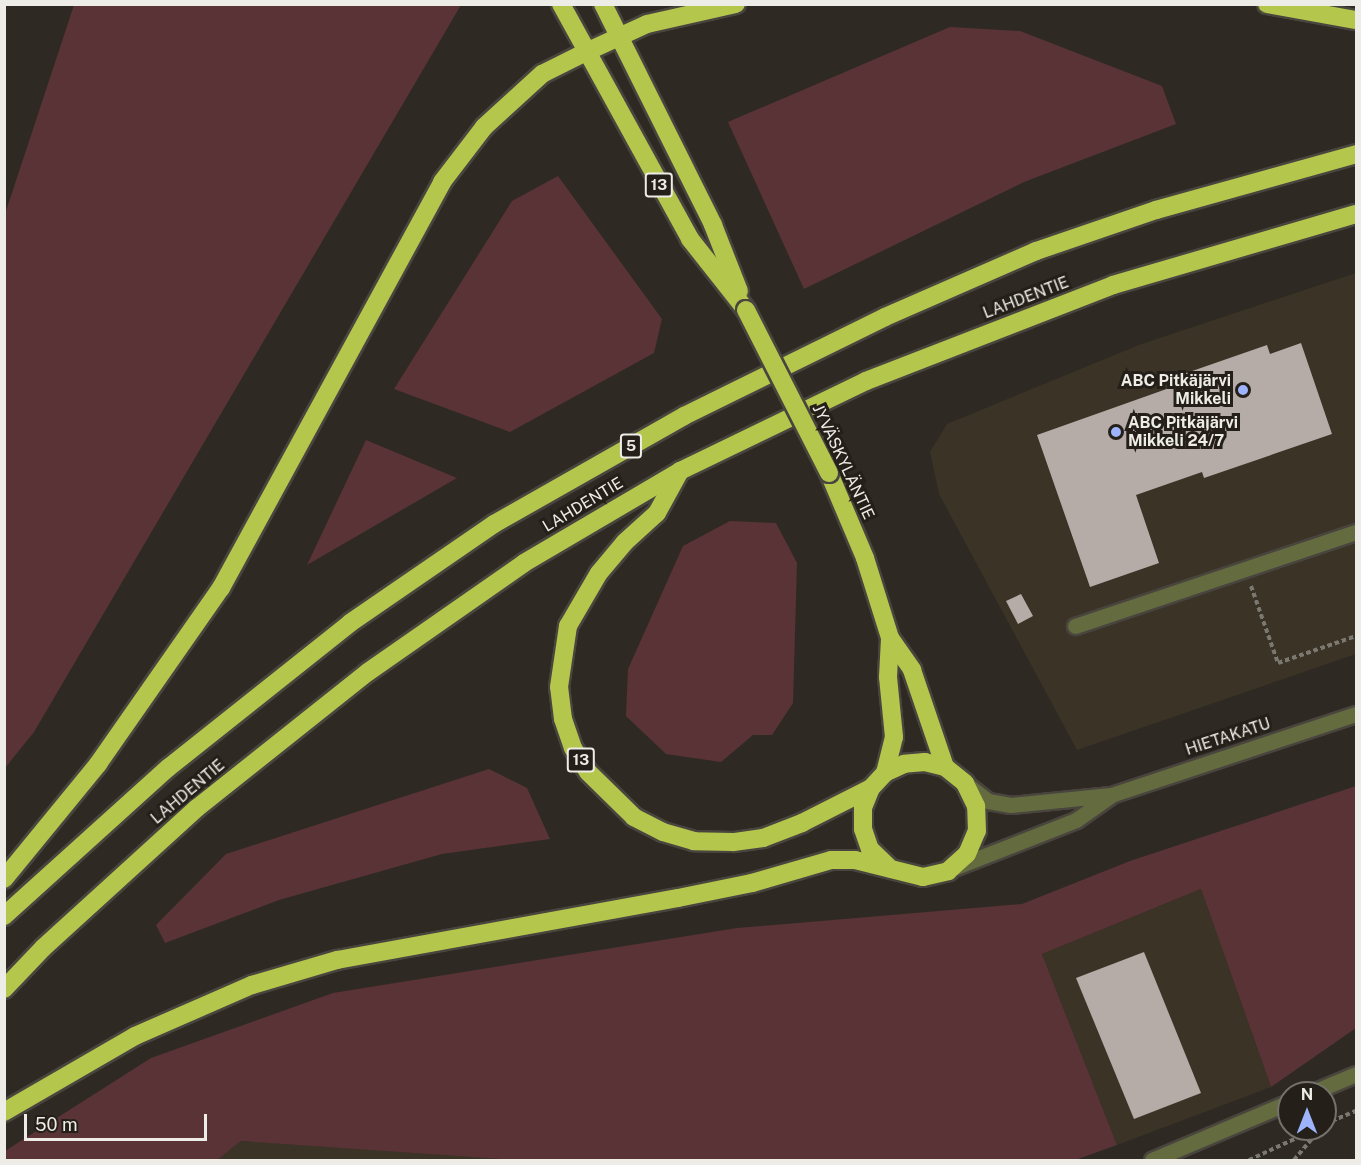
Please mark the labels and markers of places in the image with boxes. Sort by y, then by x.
place label: ABC Pitkäjärvi Mikkeli [1121,371,1231,409]
marker: ABC Pitkäjärvi Mikkeli [1236,383,1250,397]
place label: ABC Pitkäjärvi Mikkeli 24/7 [1128,413,1238,451]
marker: ABC Pitkäjärvi Mikkeli 24/7 [1109,425,1123,439]

